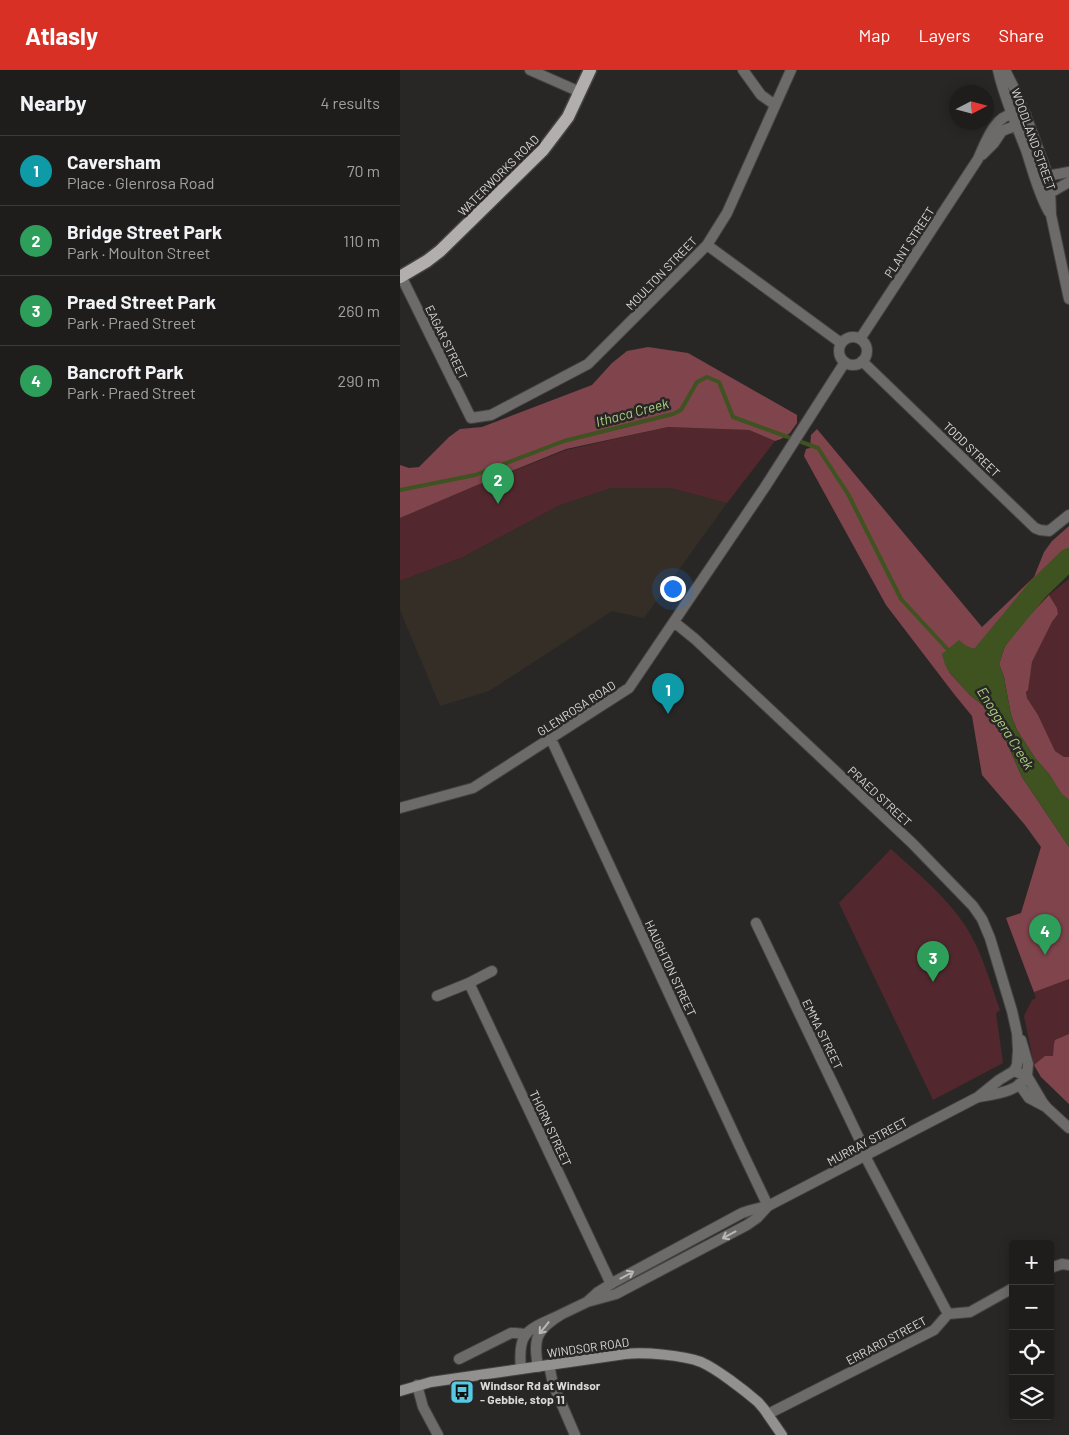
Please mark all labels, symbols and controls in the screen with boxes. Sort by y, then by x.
text: Atlasly [25,21,98,50]
text: Map [858,24,890,46]
text: Layers [918,24,971,46]
text: Share [999,24,1044,46]
north arrow [949,85,994,130]
street label: WOODLAND STREET [1009,86,1059,192]
text: Nearby [20,90,86,115]
text: 4 results [320,93,380,112]
street label: WATERWORKS ROAD [455,132,541,218]
text: Caversham [67,150,161,173]
text: 1 [33,161,39,180]
text: 70 m [347,161,380,180]
text: Place · Glenrosa Road [67,173,214,192]
street label: PLANT STREET [881,204,937,280]
text: Bridge Street Park [67,220,222,243]
text: 2 [32,231,40,250]
text: 110 m [343,231,380,250]
street label: MOULTON STREET [623,233,700,312]
text: Park · Moulton Street [67,243,210,262]
text: Praed Street Park [67,290,216,313]
text: 3 [32,301,40,320]
text: 260 m [338,301,380,320]
street label: EAGAR STREET [423,303,471,382]
text: Park · Praed Street [67,313,196,332]
text: Bancroft Park [67,360,184,383]
text: 4 [31,371,41,390]
text: 290 m [338,371,380,390]
text: Park · Praed Street [67,383,196,402]
water label: Ithaca Creek [594,394,670,430]
street label: TODD STREET [941,419,1003,480]
pin: 2 [482,463,514,504]
your location [660,576,686,602]
pin: 1 [652,673,684,714]
street label: GLENROSA ROAD [534,677,618,739]
water label: Enoggera Creek [974,684,1038,772]
street label: PRAED STREET [845,763,915,829]
pin: 4 [1029,914,1061,955]
street label: HAUGHTON STREET [643,918,699,1018]
pin: 3 [917,941,949,982]
street label: EMMA STREET [800,997,846,1072]
street label: THORN STREET [527,1088,575,1168]
street label: MURRAY STREET [824,1114,910,1168]
one-way arrow [722,1230,737,1240]
map controls [1009,1240,1054,1420]
button: + [1009,1240,1054,1285]
one-way arrow [620,1270,635,1280]
button: − [1009,1285,1054,1330]
street label: ERRARD STREET [843,1313,929,1367]
one-way arrow [539,1322,550,1335]
button: locate [1009,1330,1054,1375]
street label: WINDSOR ROAD [546,1334,630,1360]
button: layers [1009,1375,1054,1420]
place label: Windsor Rd at Windsor - Gebbie, stop 11 [480,1378,601,1406]
bus stop icon: Windsor Rd at Windsor - Gebbie, stop 11 [449,1379,475,1405]

